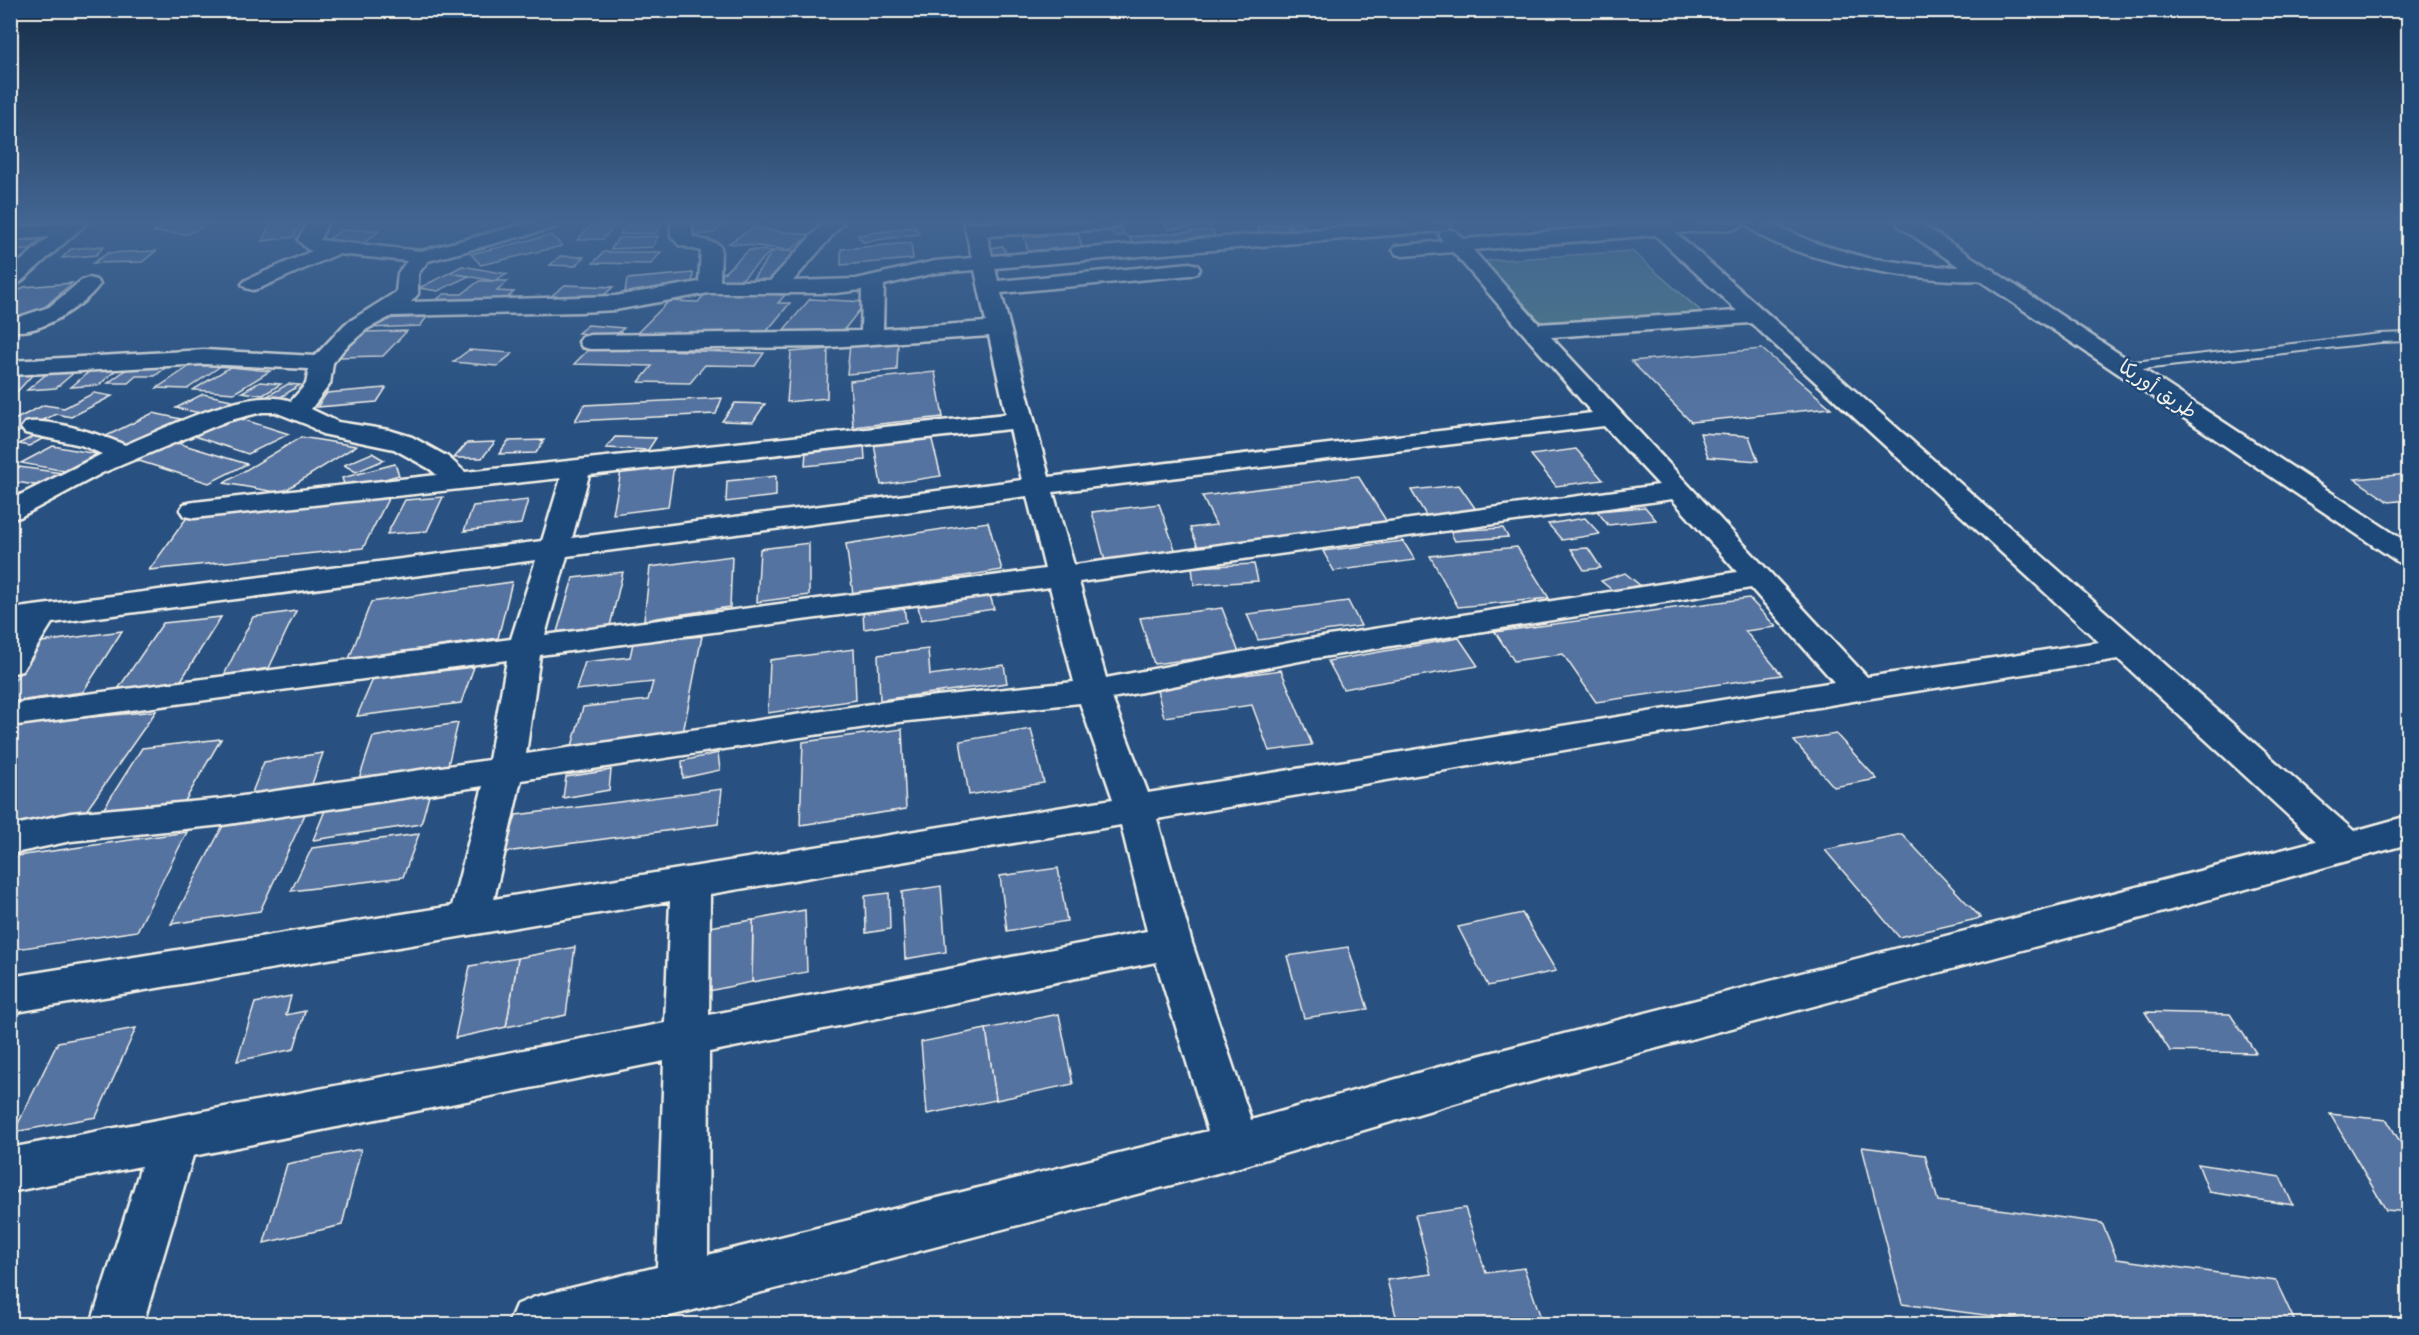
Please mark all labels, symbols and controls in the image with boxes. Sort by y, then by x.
street label: طريق أوريكا [2113,354,2202,426]

